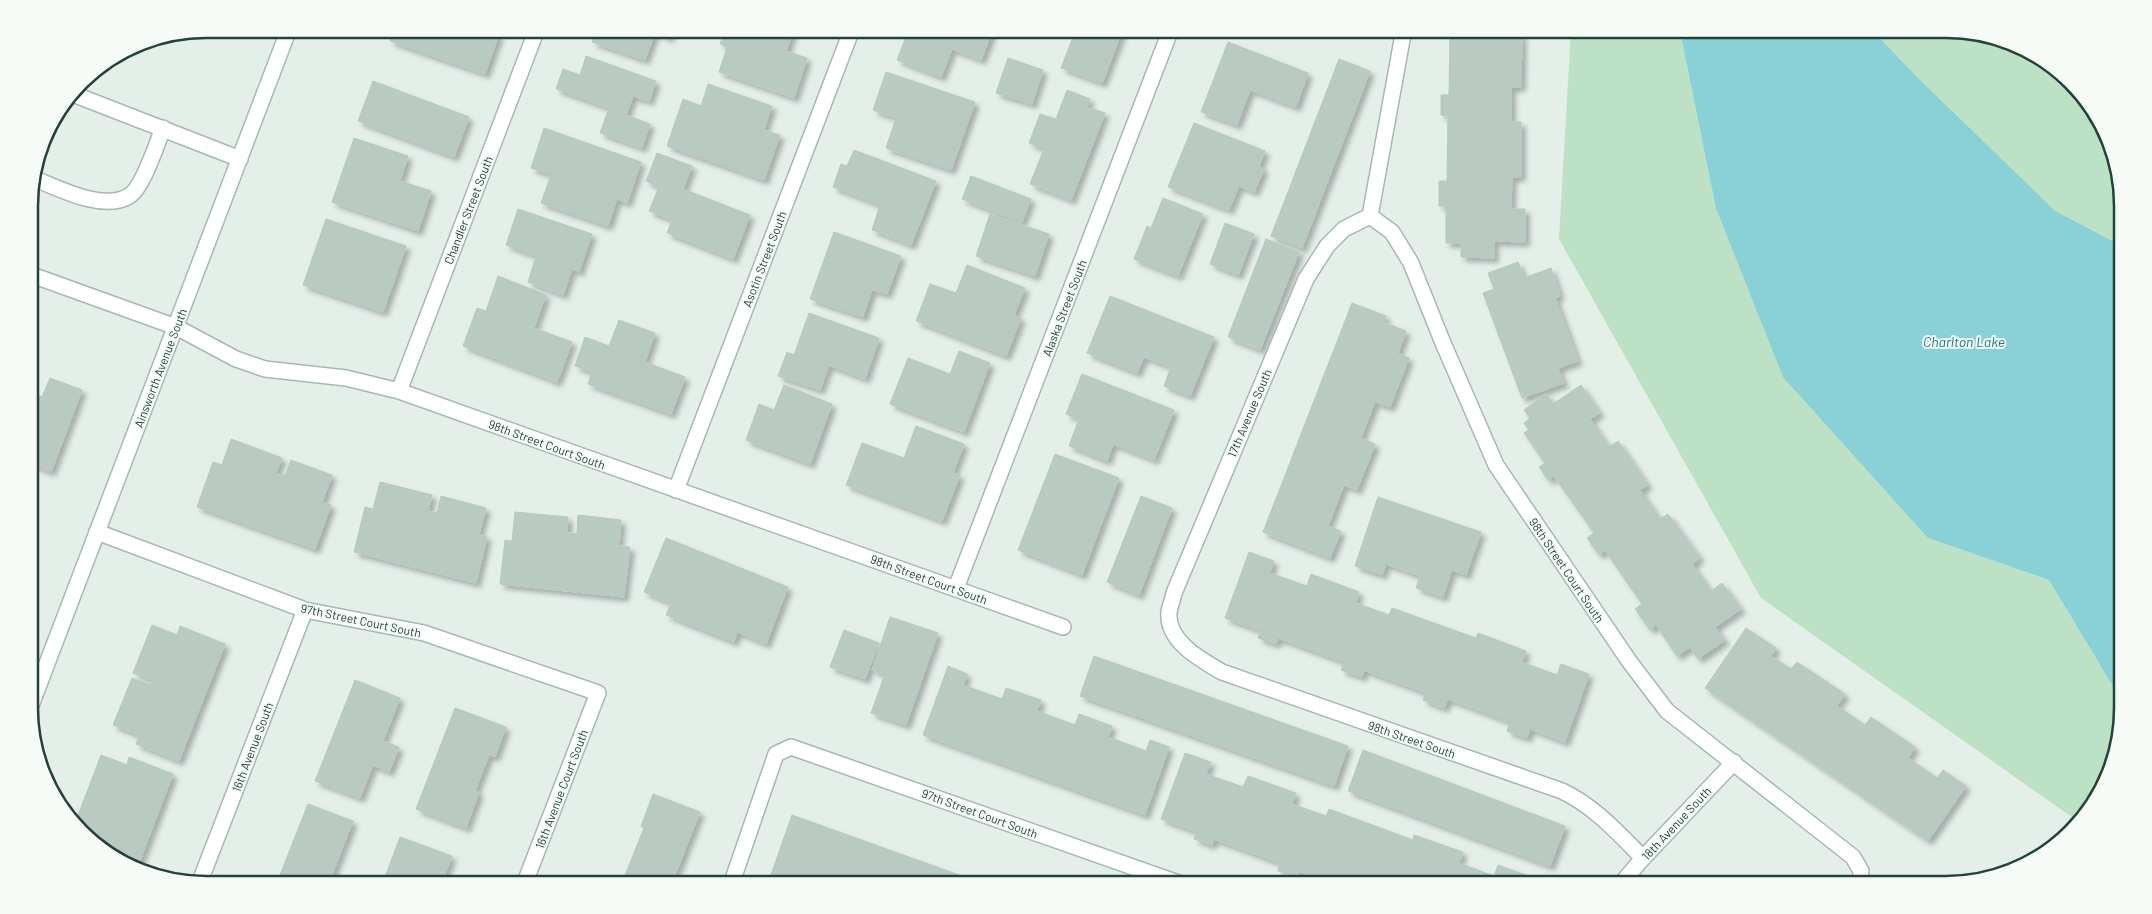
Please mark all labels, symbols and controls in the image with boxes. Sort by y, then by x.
street label: Chandler Street South [441,154,495,266]
street label: Asotin Street South [739,209,789,309]
street label: Alaska Street South [1039,258,1089,358]
street label: Ainsworth Avenue South [131,307,189,429]
water label: Charlton Lake [1923,333,2005,350]
street label: 17th Avenue South [1224,367,1274,459]
street label: 98th Street Court South [487,416,607,472]
street label: 98th Street Court South [1527,515,1607,625]
street label: 98th Street Court South [869,551,989,607]
street label: 97th Street Court South [300,600,422,640]
street label: 16th Avenue South [228,700,276,794]
street label: 98th Street South [1366,717,1458,761]
street label: 16th Avenue Court South [532,727,590,851]
street label: 18th Avenue South [1638,783,1714,863]
street label: 97th Street Court South [920,785,1040,841]

